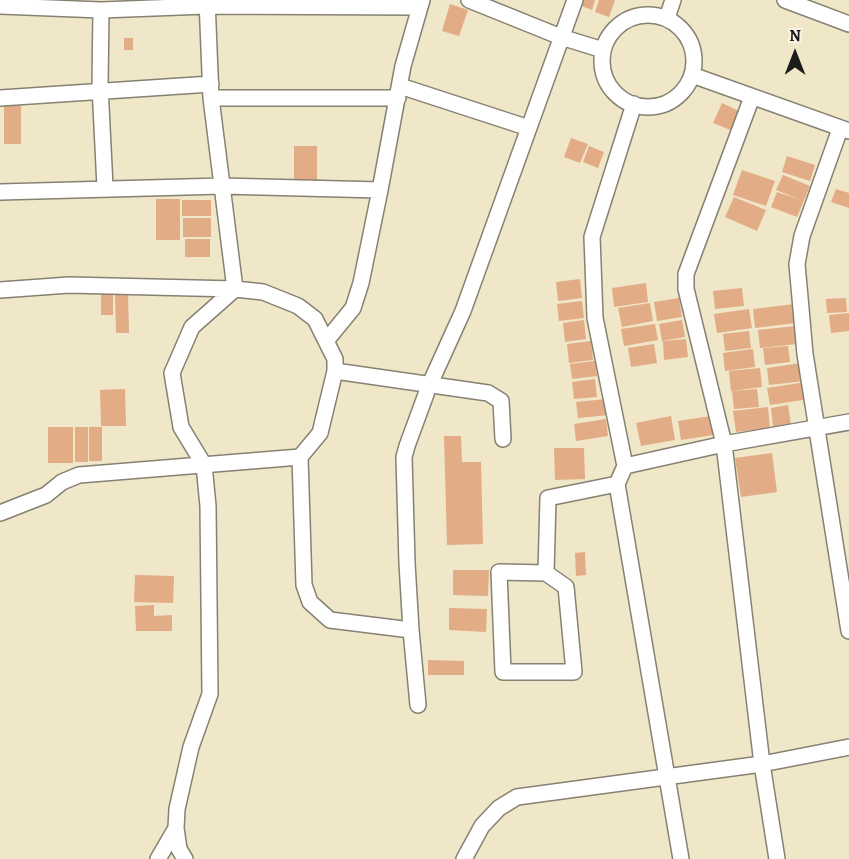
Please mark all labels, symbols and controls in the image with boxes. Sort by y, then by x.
north arrow [765,24,825,84]
text: N [789,25,801,47]

